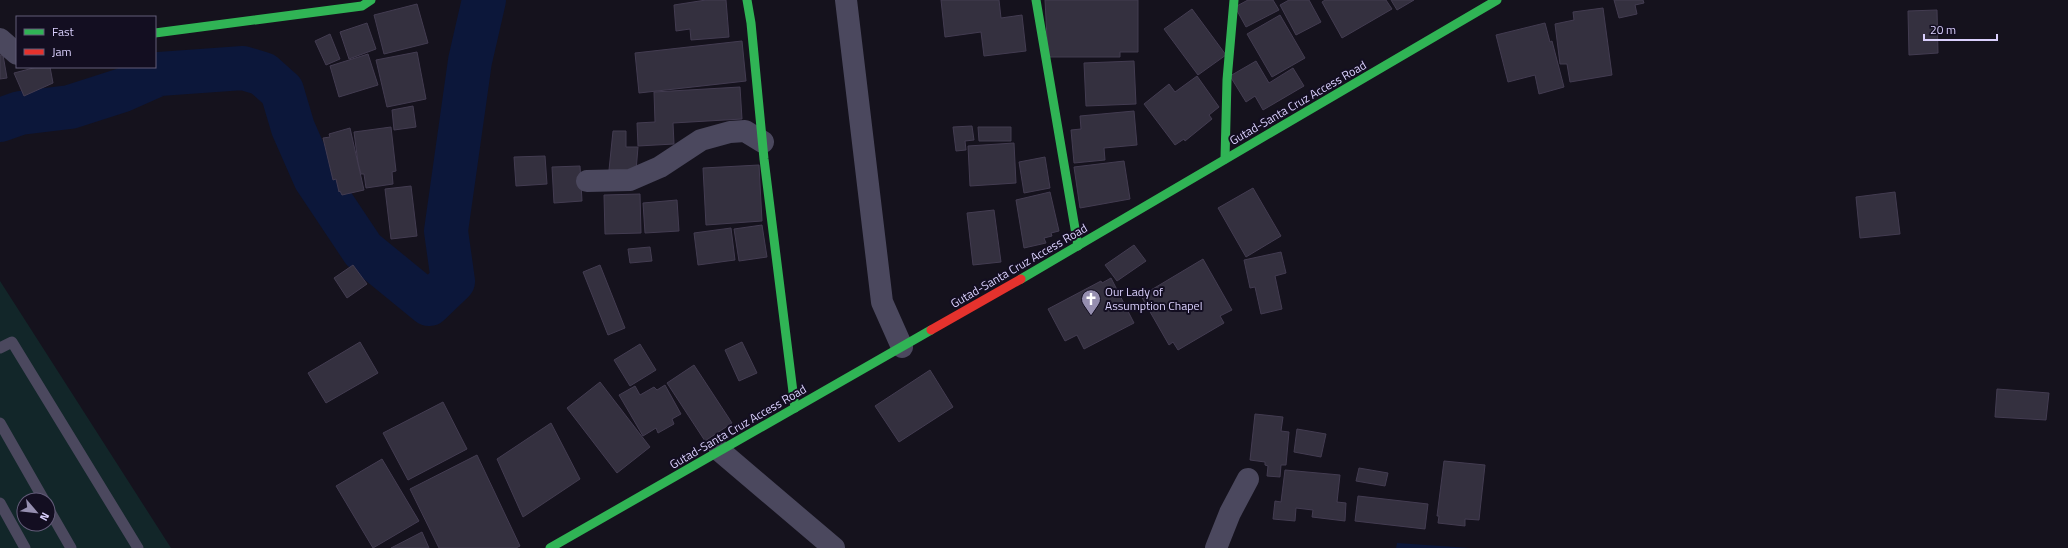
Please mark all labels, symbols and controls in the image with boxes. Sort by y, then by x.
legend [16,16,156,68]
scale bar [1924,16,1997,42]
text: 20 m [1930,20,1956,39]
text: Fast [52,22,75,41]
text: Jam [52,42,72,61]
street label: Gutad-Santa Cruz Access Road [1226,55,1370,150]
street label: Gutad-Santa Cruz Access Road [947,218,1091,313]
place label: Our Lady of Assumption Chapel [1105,282,1202,315]
church icon: Our Lady of Assumption Chapel [1080,288,1102,316]
street label: Gutad-Santa Cruz Access Road [666,379,810,474]
north arrow [16,492,56,532]
text: N [36,510,54,524]

